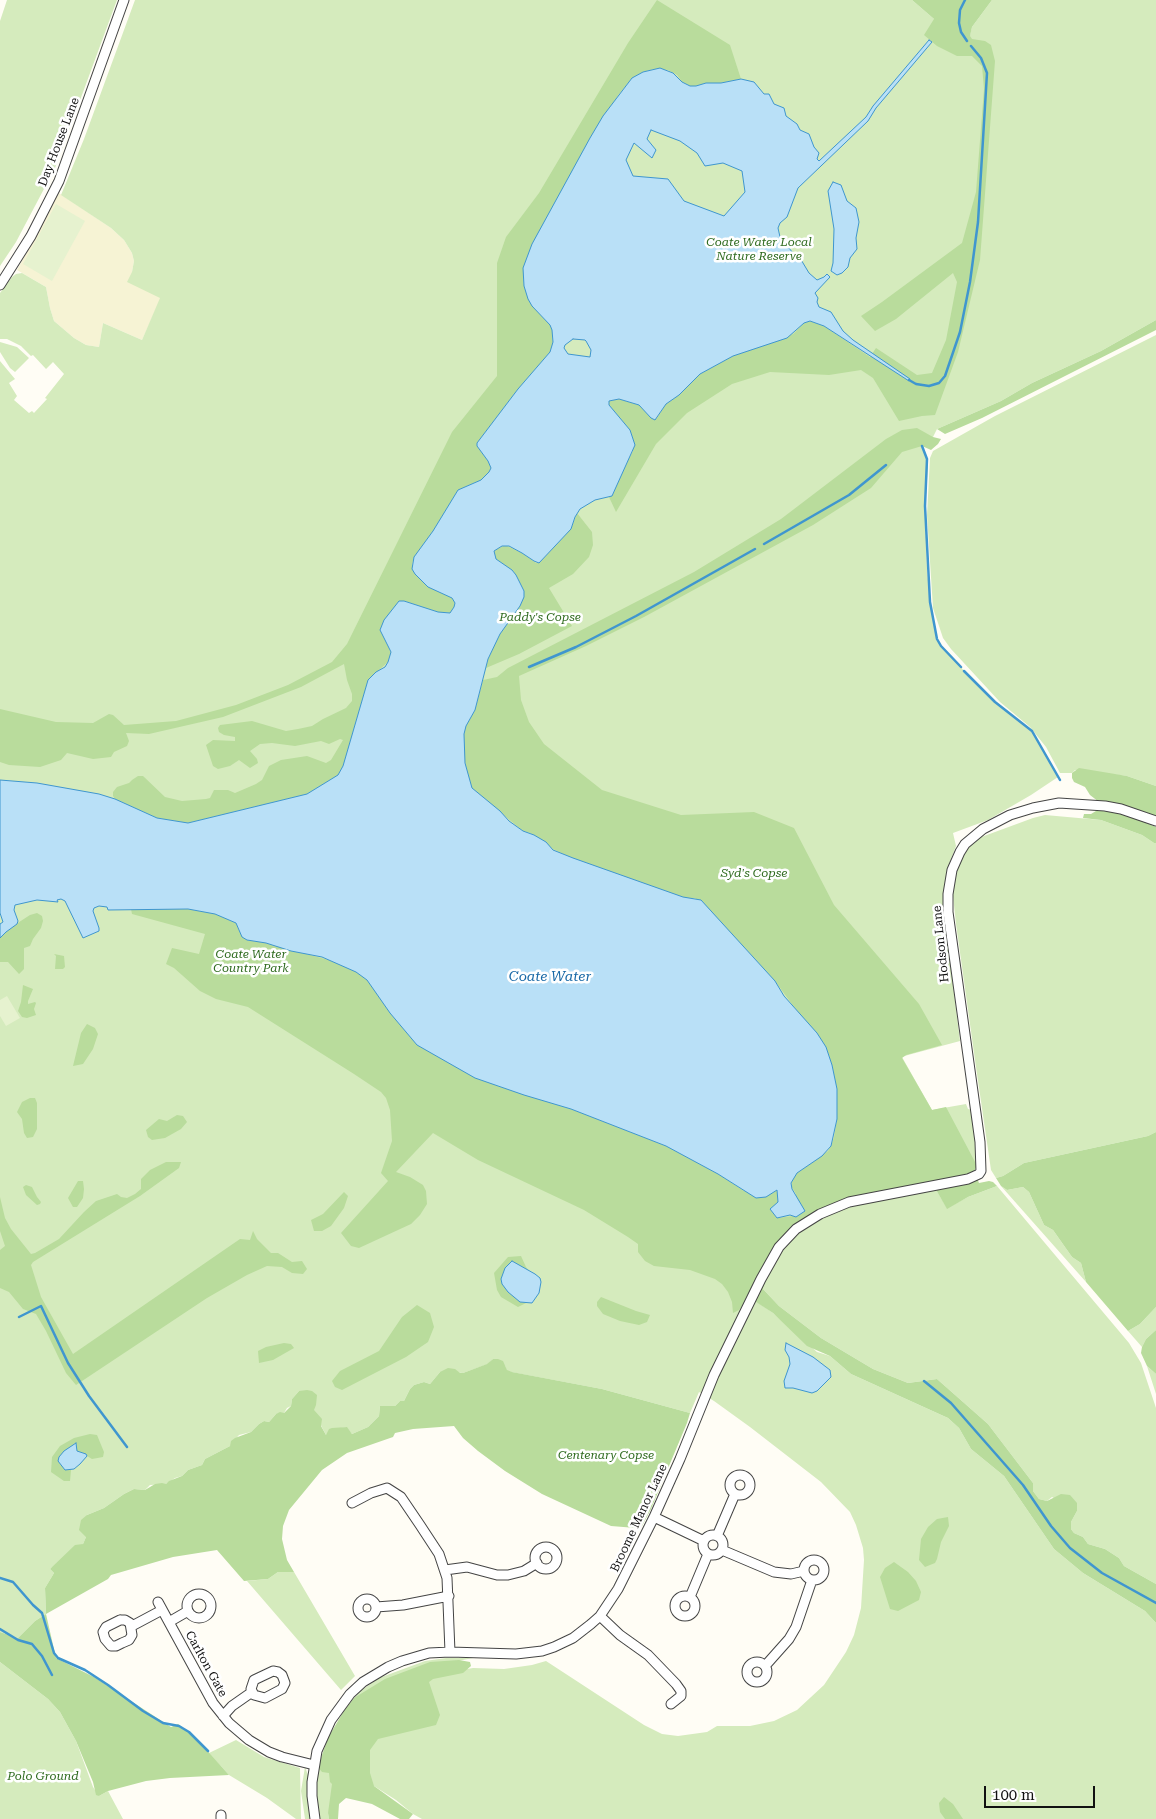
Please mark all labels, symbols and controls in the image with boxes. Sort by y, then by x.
street label: Day House Lane [35,96,83,188]
park label: Coate Water Local Nature Reserve [706,235,812,263]
park label: Paddy's Copse [499,610,581,624]
park label: Syd's Copse [721,866,787,880]
street label: Hodson Lane [930,905,952,983]
park label: Coate Water Country Park [213,947,289,975]
water label: Coate Water [509,969,591,985]
park label: Centenary Copse [558,1448,654,1462]
street label: Broome Manor Lane [608,1462,670,1574]
street label: Carlton Gate [182,1629,230,1699]
park label: Polo Ground [7,1769,79,1783]
scale bar [986,1776,1097,1808]
text: 100 m [992,1786,1035,1804]

